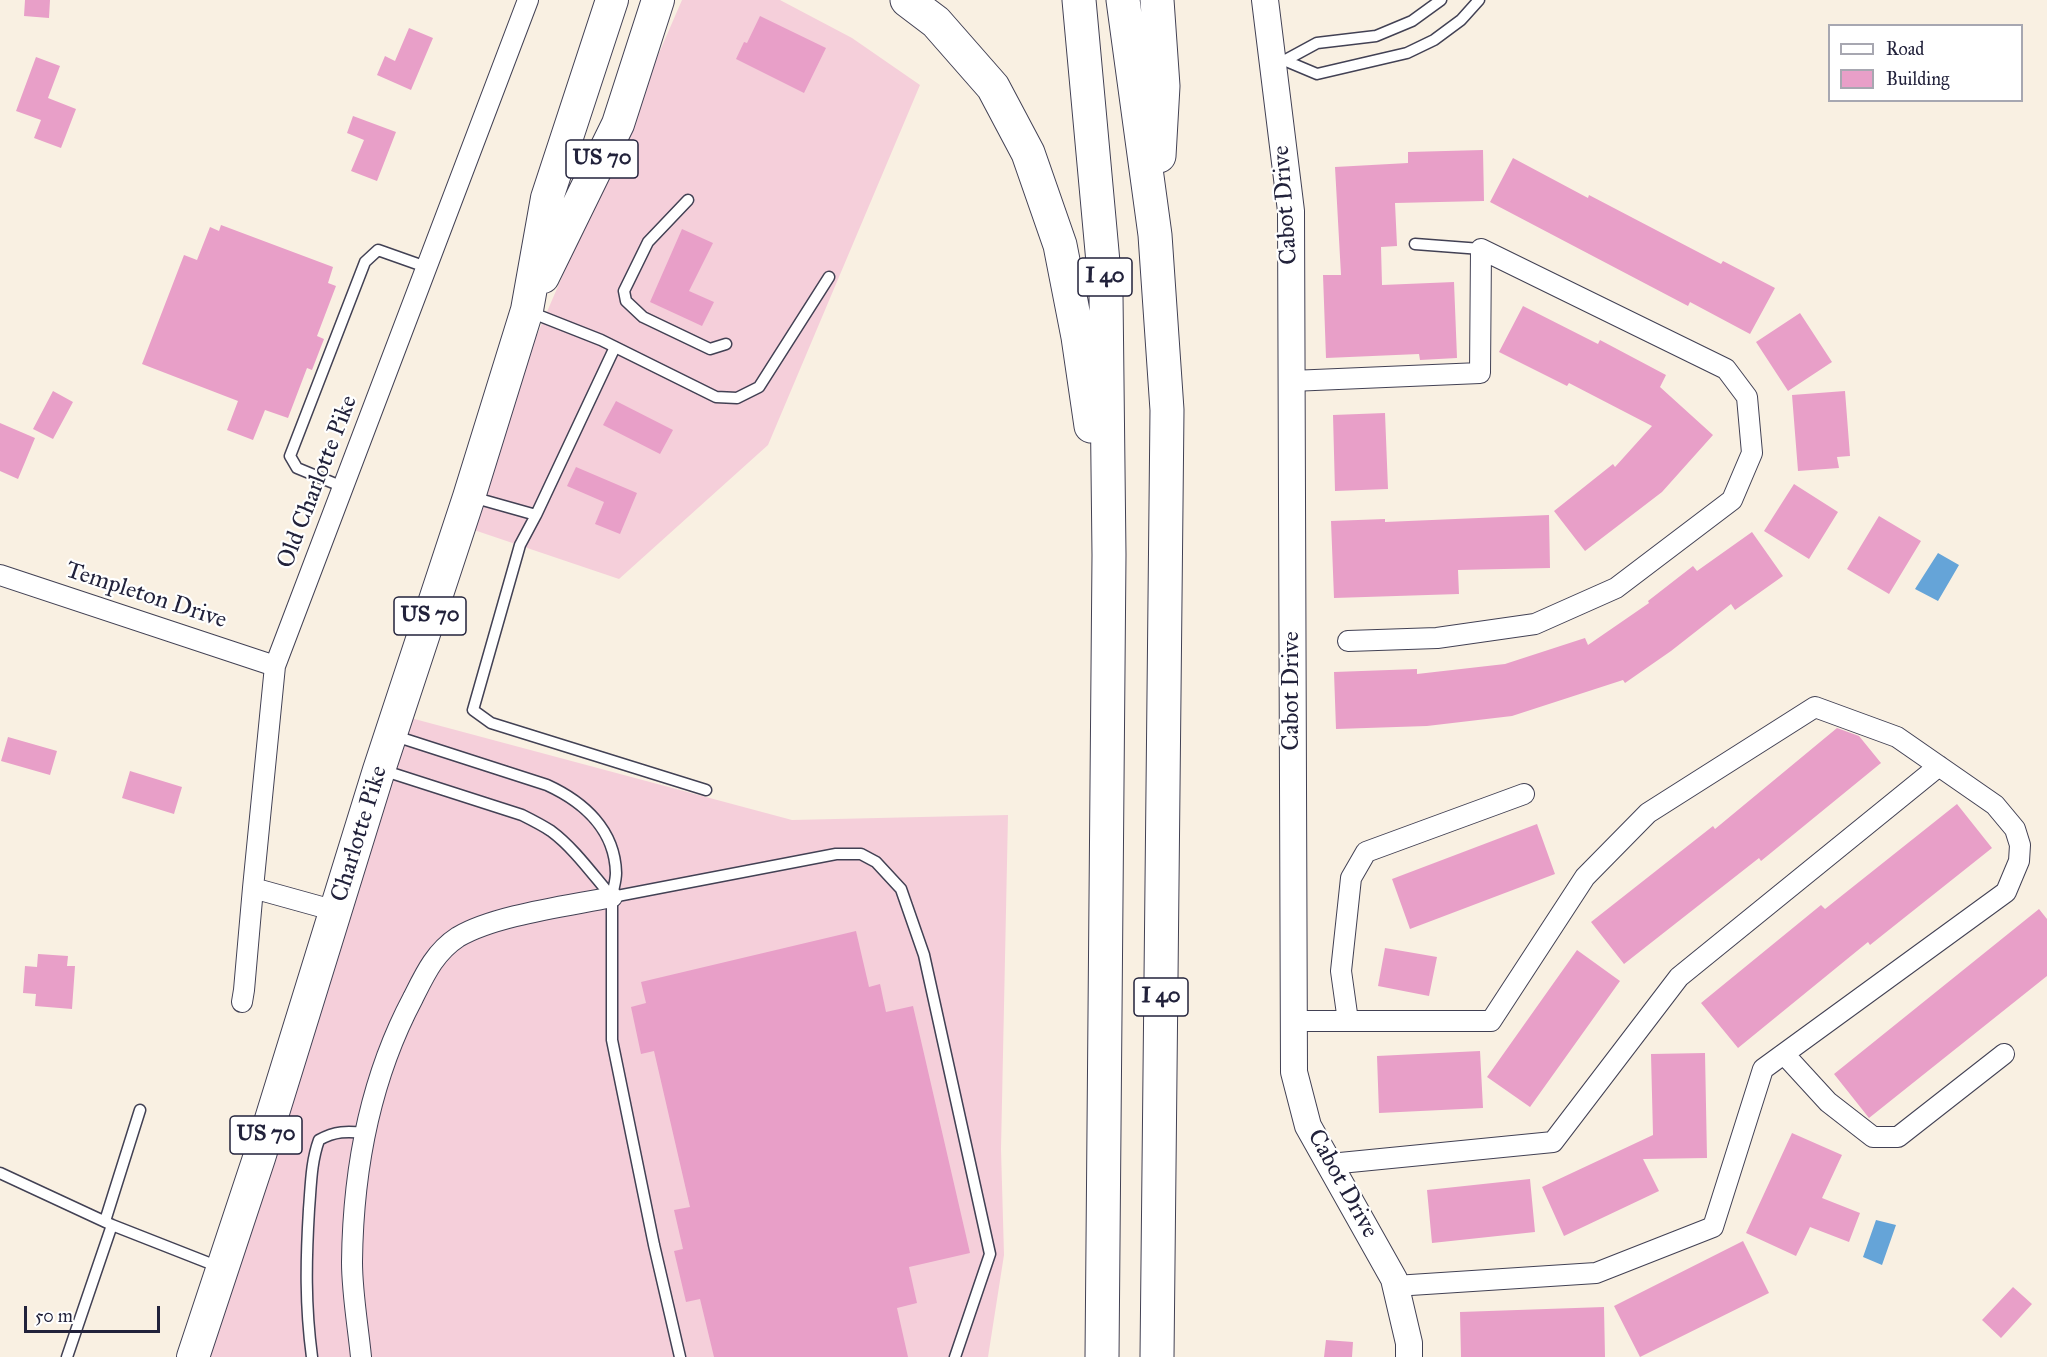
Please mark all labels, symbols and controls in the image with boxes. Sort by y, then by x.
legend [1828,24,2023,102]
text: Road [1886,38,1924,60]
text: Building [1886,68,1949,90]
road number: US 70 [566,140,638,178]
street label: Cabot Drive [1267,144,1305,266]
road number: I 40 [1078,258,1132,296]
street label: Old Charlotte Pike [272,392,364,572]
street label: Templeton Drive [62,556,230,636]
road number: US 70 [394,597,466,635]
street label: Cabot Drive [1278,631,1306,751]
street label: Charlotte Pike [326,762,394,906]
road number: I 40 [1134,978,1188,1016]
road number: US 70 [230,1116,302,1154]
street label: Cabot Drive [1300,1125,1384,1243]
scale bar [27,1294,164,1332]
text: 50 m [35,1305,73,1327]

